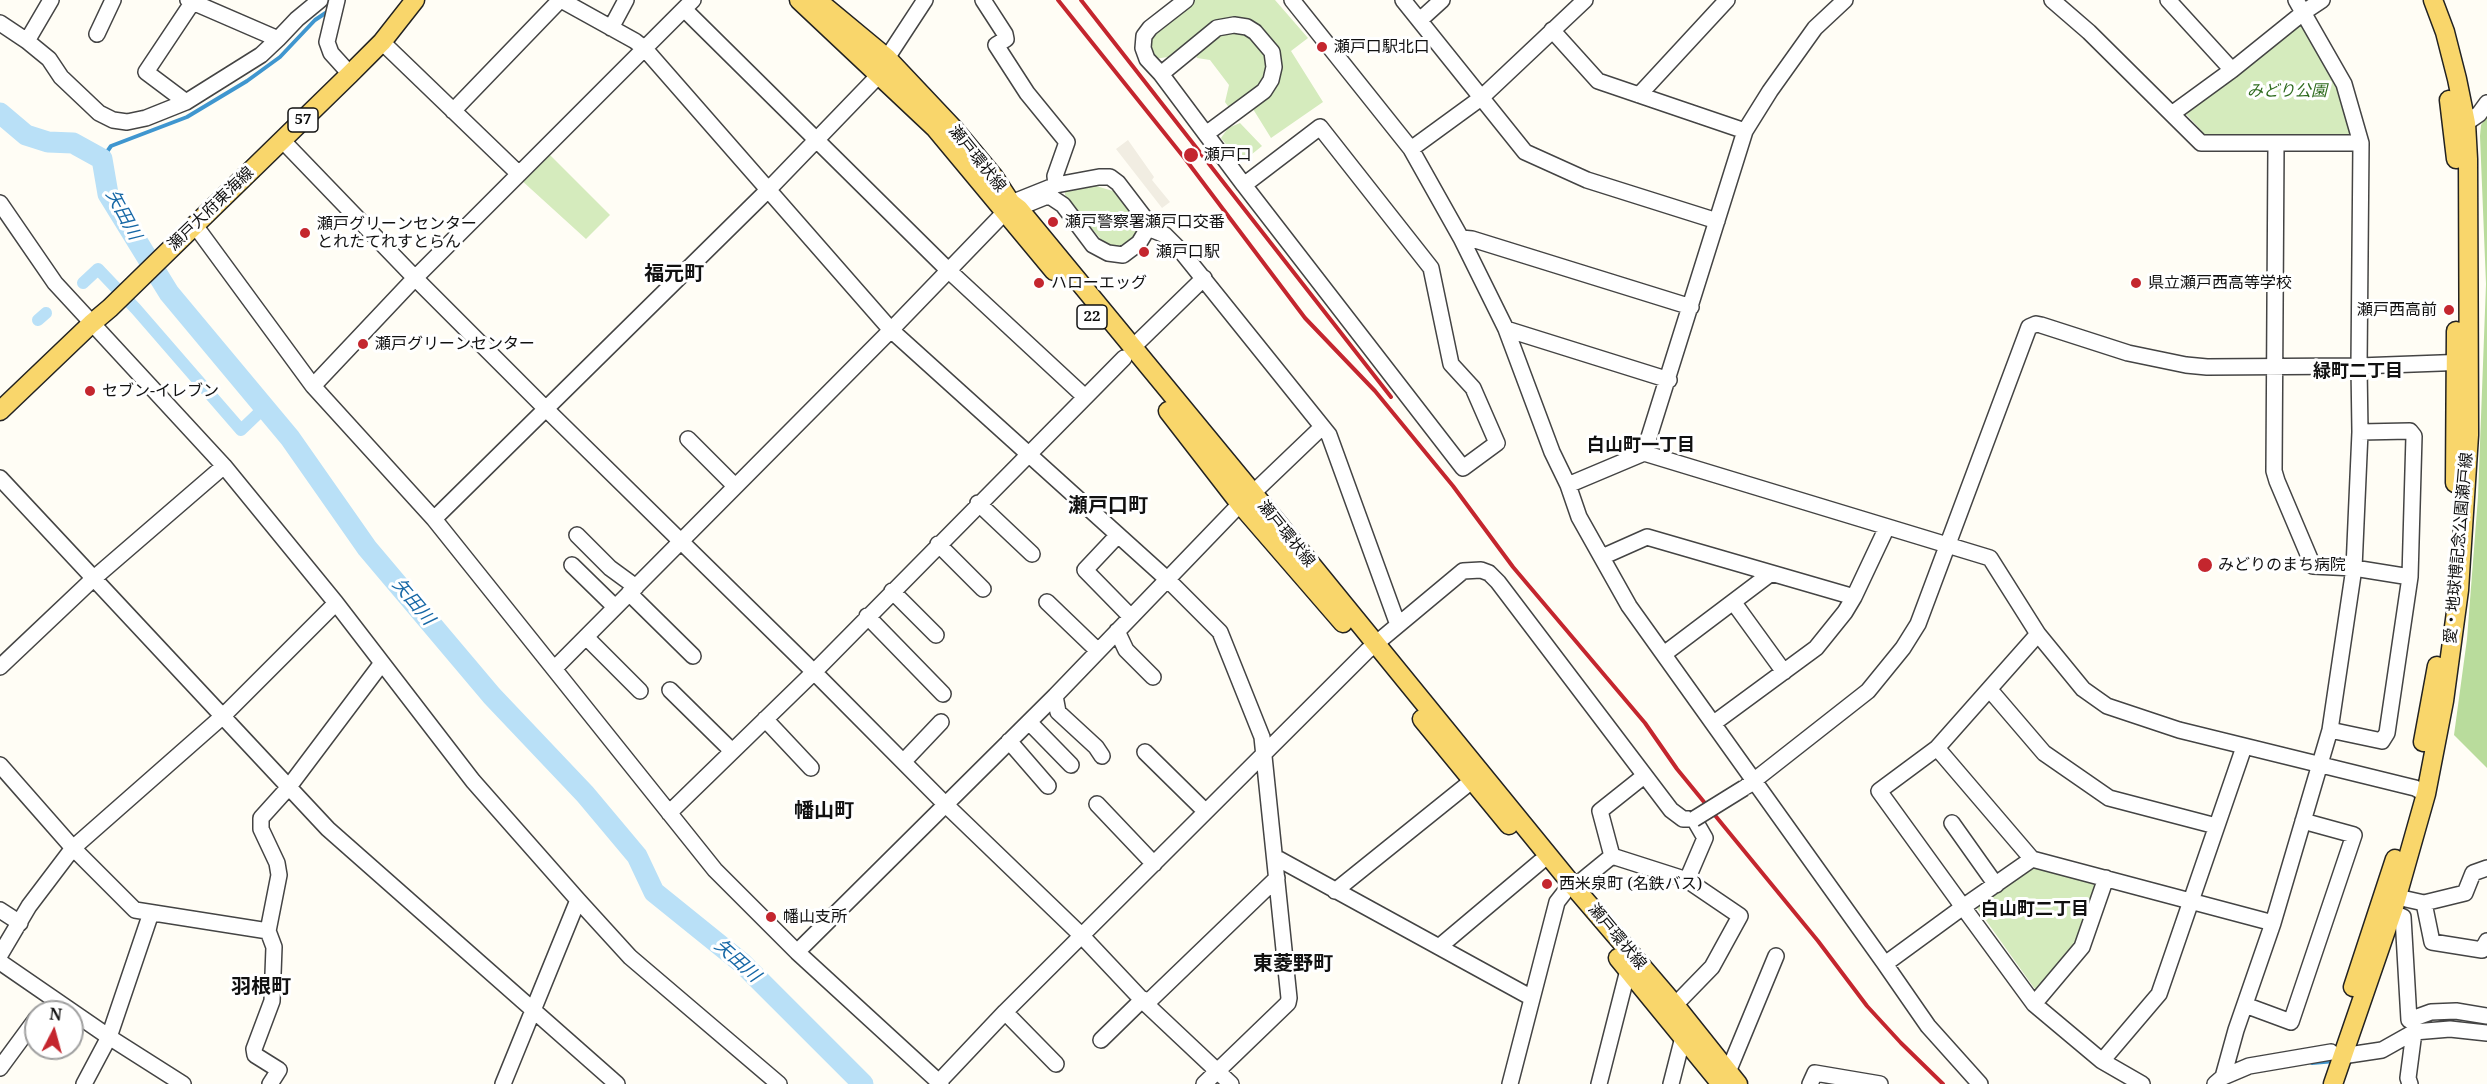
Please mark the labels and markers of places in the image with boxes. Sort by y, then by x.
place label: 瀬戸口駅北口 [1334,37,1430,57]
marker: 瀬戸口駅北口 [1315,40,1329,54]
place label: 瀬戸口 [1204,145,1252,165]
marker: 瀬戸口 [1182,146,1200,164]
place label: 瀬戸警察署瀬戸口交番 [1065,212,1225,232]
place label: 瀬戸グリーンセンター とれたてれすとらん [317,214,477,252]
marker: 瀬戸警察署瀬戸口交番 [1046,215,1060,229]
marker: 瀬戸グリーンセンター とれたてれすとらん [298,226,312,240]
place label: 瀬戸口駅 [1156,242,1220,262]
marker: 瀬戸口駅 [1137,245,1151,259]
place label: ハローエッグ [1051,273,1147,293]
place label: 県立瀬戸西高等学校 [2148,273,2292,293]
marker: ハローエッグ [1032,276,1046,290]
marker: 県立瀬戸西高等学校 [2129,276,2143,290]
place label: 瀬戸西高前 [2357,300,2437,320]
marker: 瀬戸西高前 [2442,303,2456,317]
place label: 瀬戸グリーンセンター [375,334,535,354]
marker: 瀬戸グリーンセンター [356,337,370,351]
place label: セブン-イレブン [102,381,219,401]
marker: セブン-イレブン [83,384,97,398]
place label: みどりのまち病院 [2218,555,2346,575]
marker: みどりのまち病院 [2196,556,2214,574]
place label: 西米泉町 (名鉄バス) [1559,874,1702,894]
marker: 西米泉町 (名鉄バス) [1540,877,1554,891]
place label: 幡山支所 [783,907,847,927]
marker: 幡山支所 [764,910,778,924]

